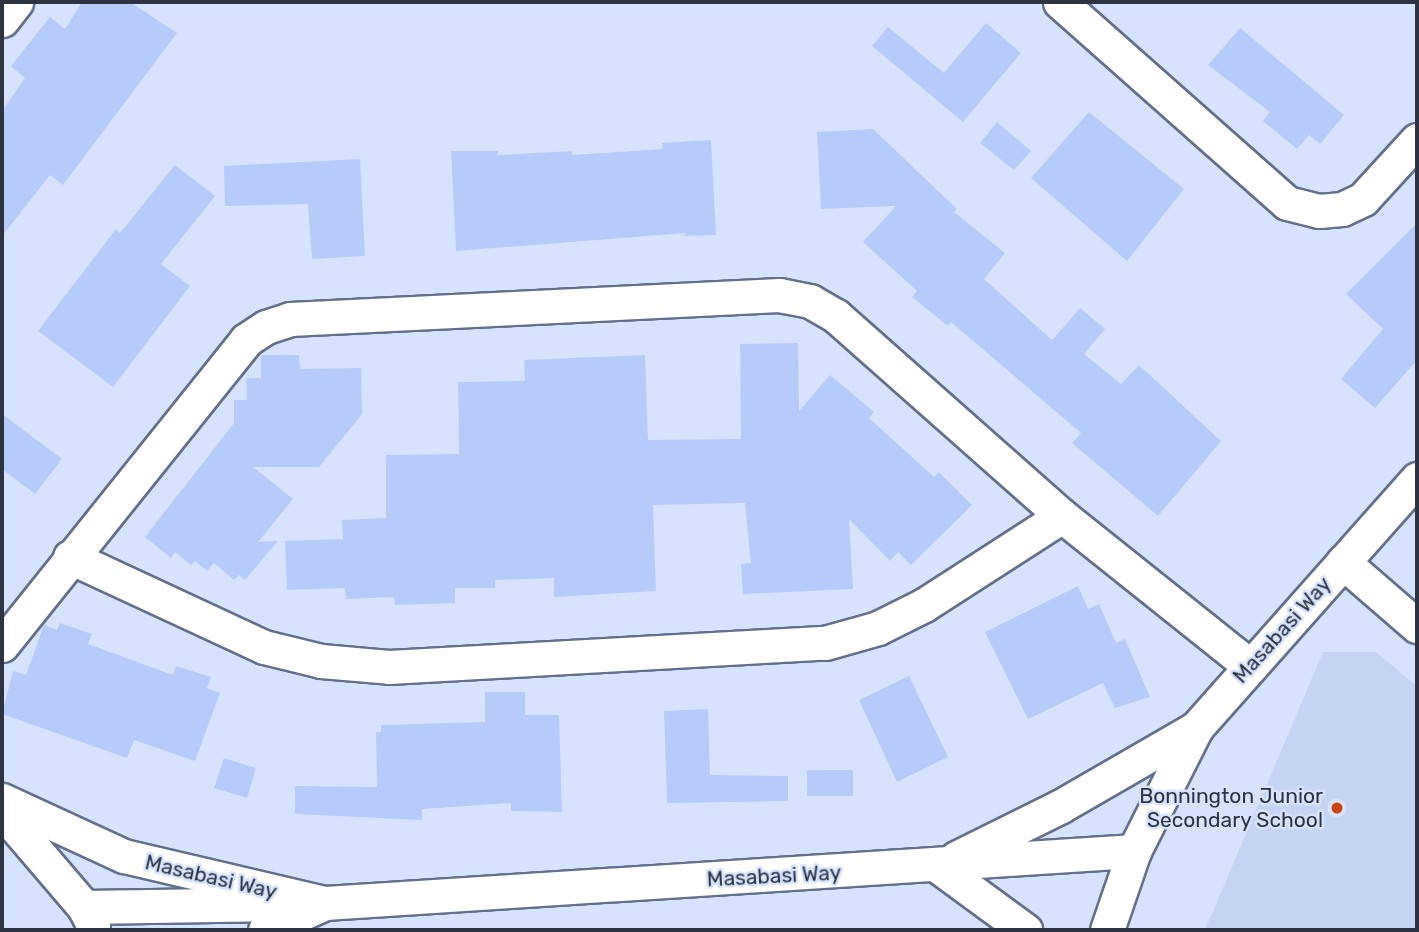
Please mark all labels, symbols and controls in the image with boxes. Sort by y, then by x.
street label: Masabasi Way [1228,571,1336,689]
place label: Bonnington Junior Secondary School [1139,783,1323,833]
marker: Bonnington Junior Secondary School [1329,800,1345,816]
street label: Masabasi Way [142,850,280,904]
street label: Masabasi Way [706,860,842,892]

